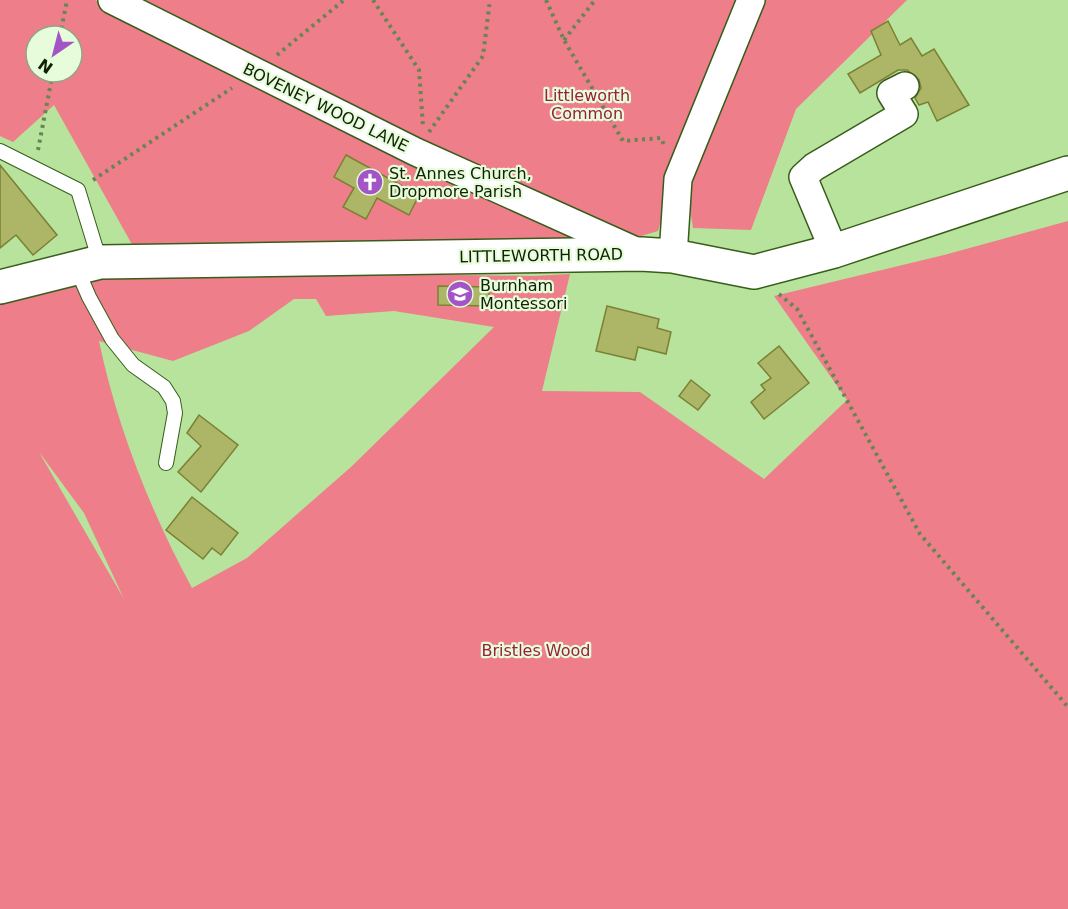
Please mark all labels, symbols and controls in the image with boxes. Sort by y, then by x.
north arrow [24,24,84,84]
text: N [35,54,57,77]
street label: BOVENEY WOOD LANE [240,59,412,156]
park label: Littleworth Common [544,86,630,123]
place label: St. Annes Church, Dropmore Parish [389,164,532,201]
church icon: St. Annes Church, Dropmore Parish [355,167,385,197]
street label: LITTLEWORTH ROAD [459,245,623,266]
place label: Burnham Montessori [480,276,567,313]
school or university icon: Burnham Montessori [445,279,475,309]
park label: Bristles Wood [482,641,590,660]

